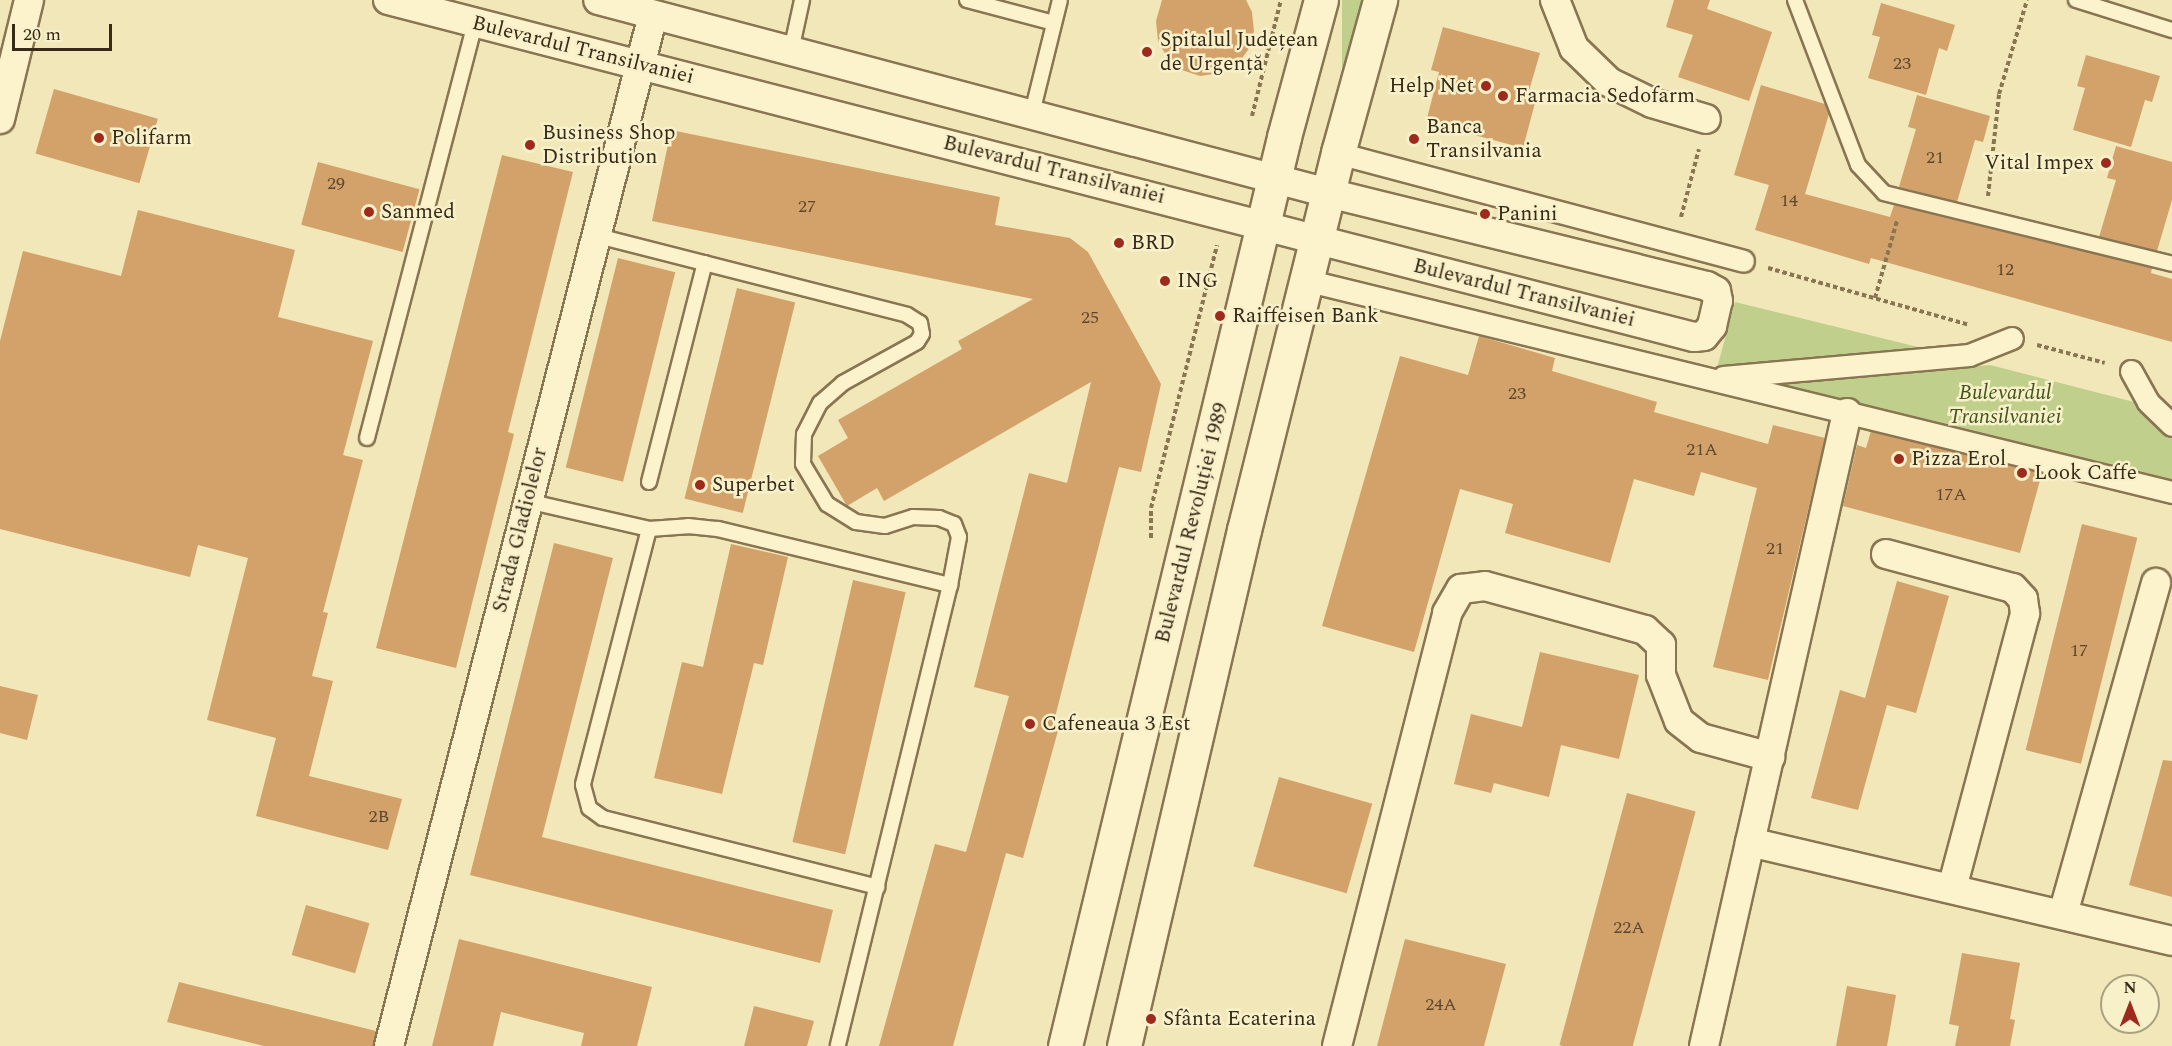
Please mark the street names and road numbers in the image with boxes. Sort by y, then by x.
street label: Bulevardul Transilvaniei [469,10,697,90]
street label: Bulevardul Transilvaniei [940,130,1168,210]
street label: Bulevardul Transilvaniei [1410,253,1638,333]
street label: Bulevardul Revoluției 1989 [1150,400,1234,646]
street label: Strada Gladiolelor [487,445,553,615]

